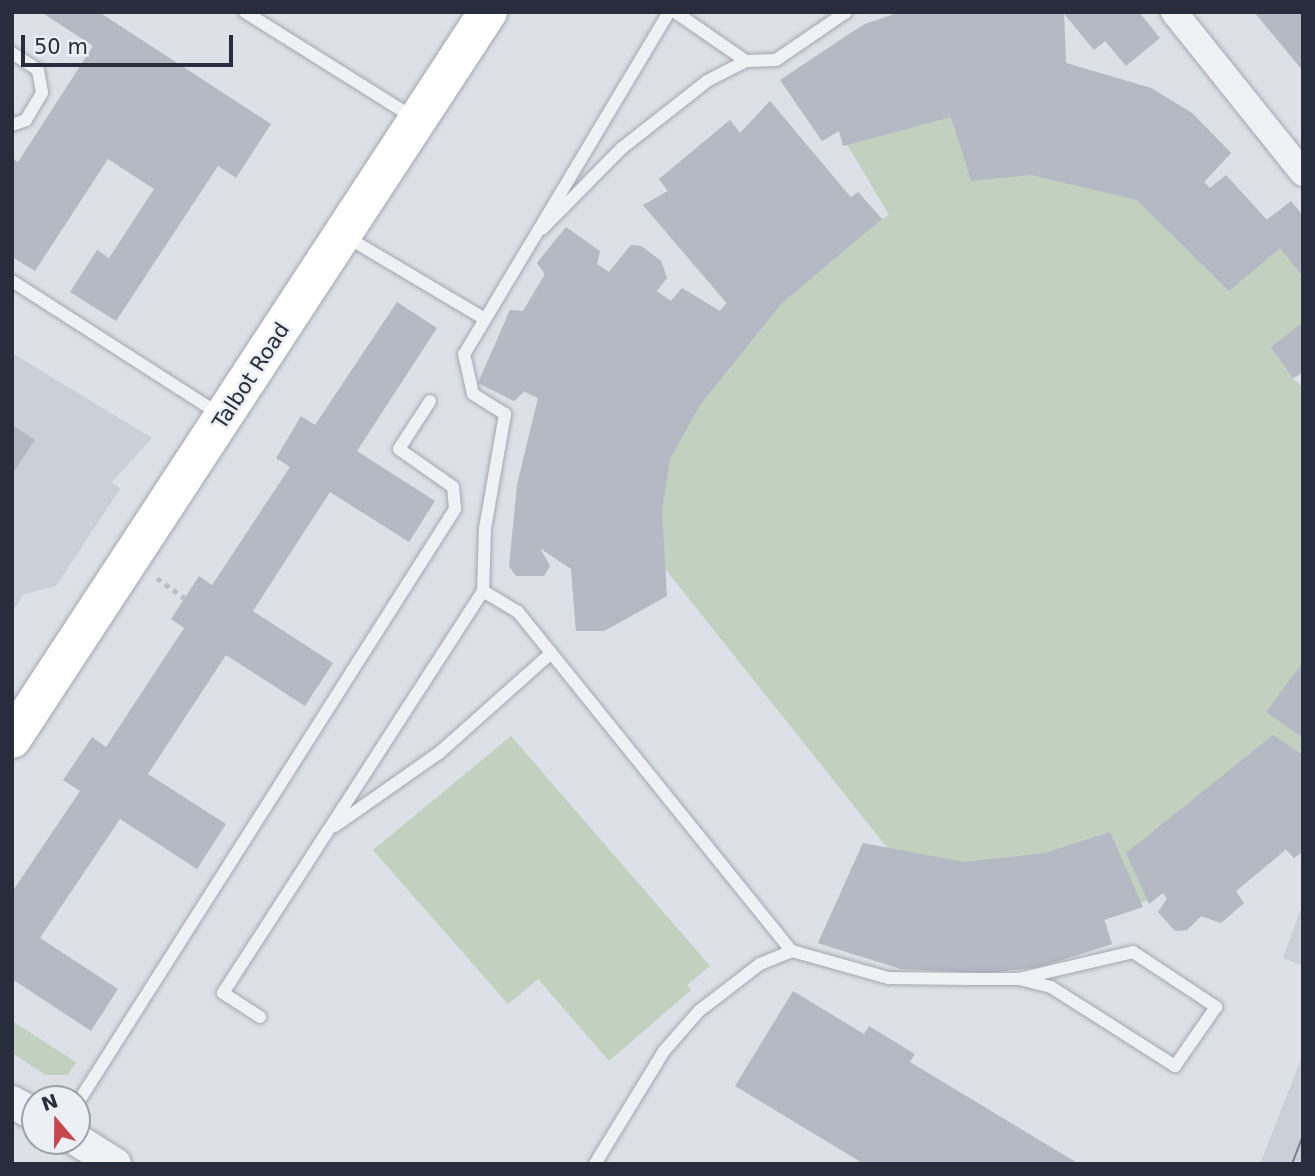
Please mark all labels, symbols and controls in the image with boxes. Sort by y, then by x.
scale bar [24,21,236,65]
text: 50 m [34,35,88,59]
street label: Talbot Road [207,318,295,434]
north arrow [21,1085,91,1155]
text: N [38,1089,61,1115]

